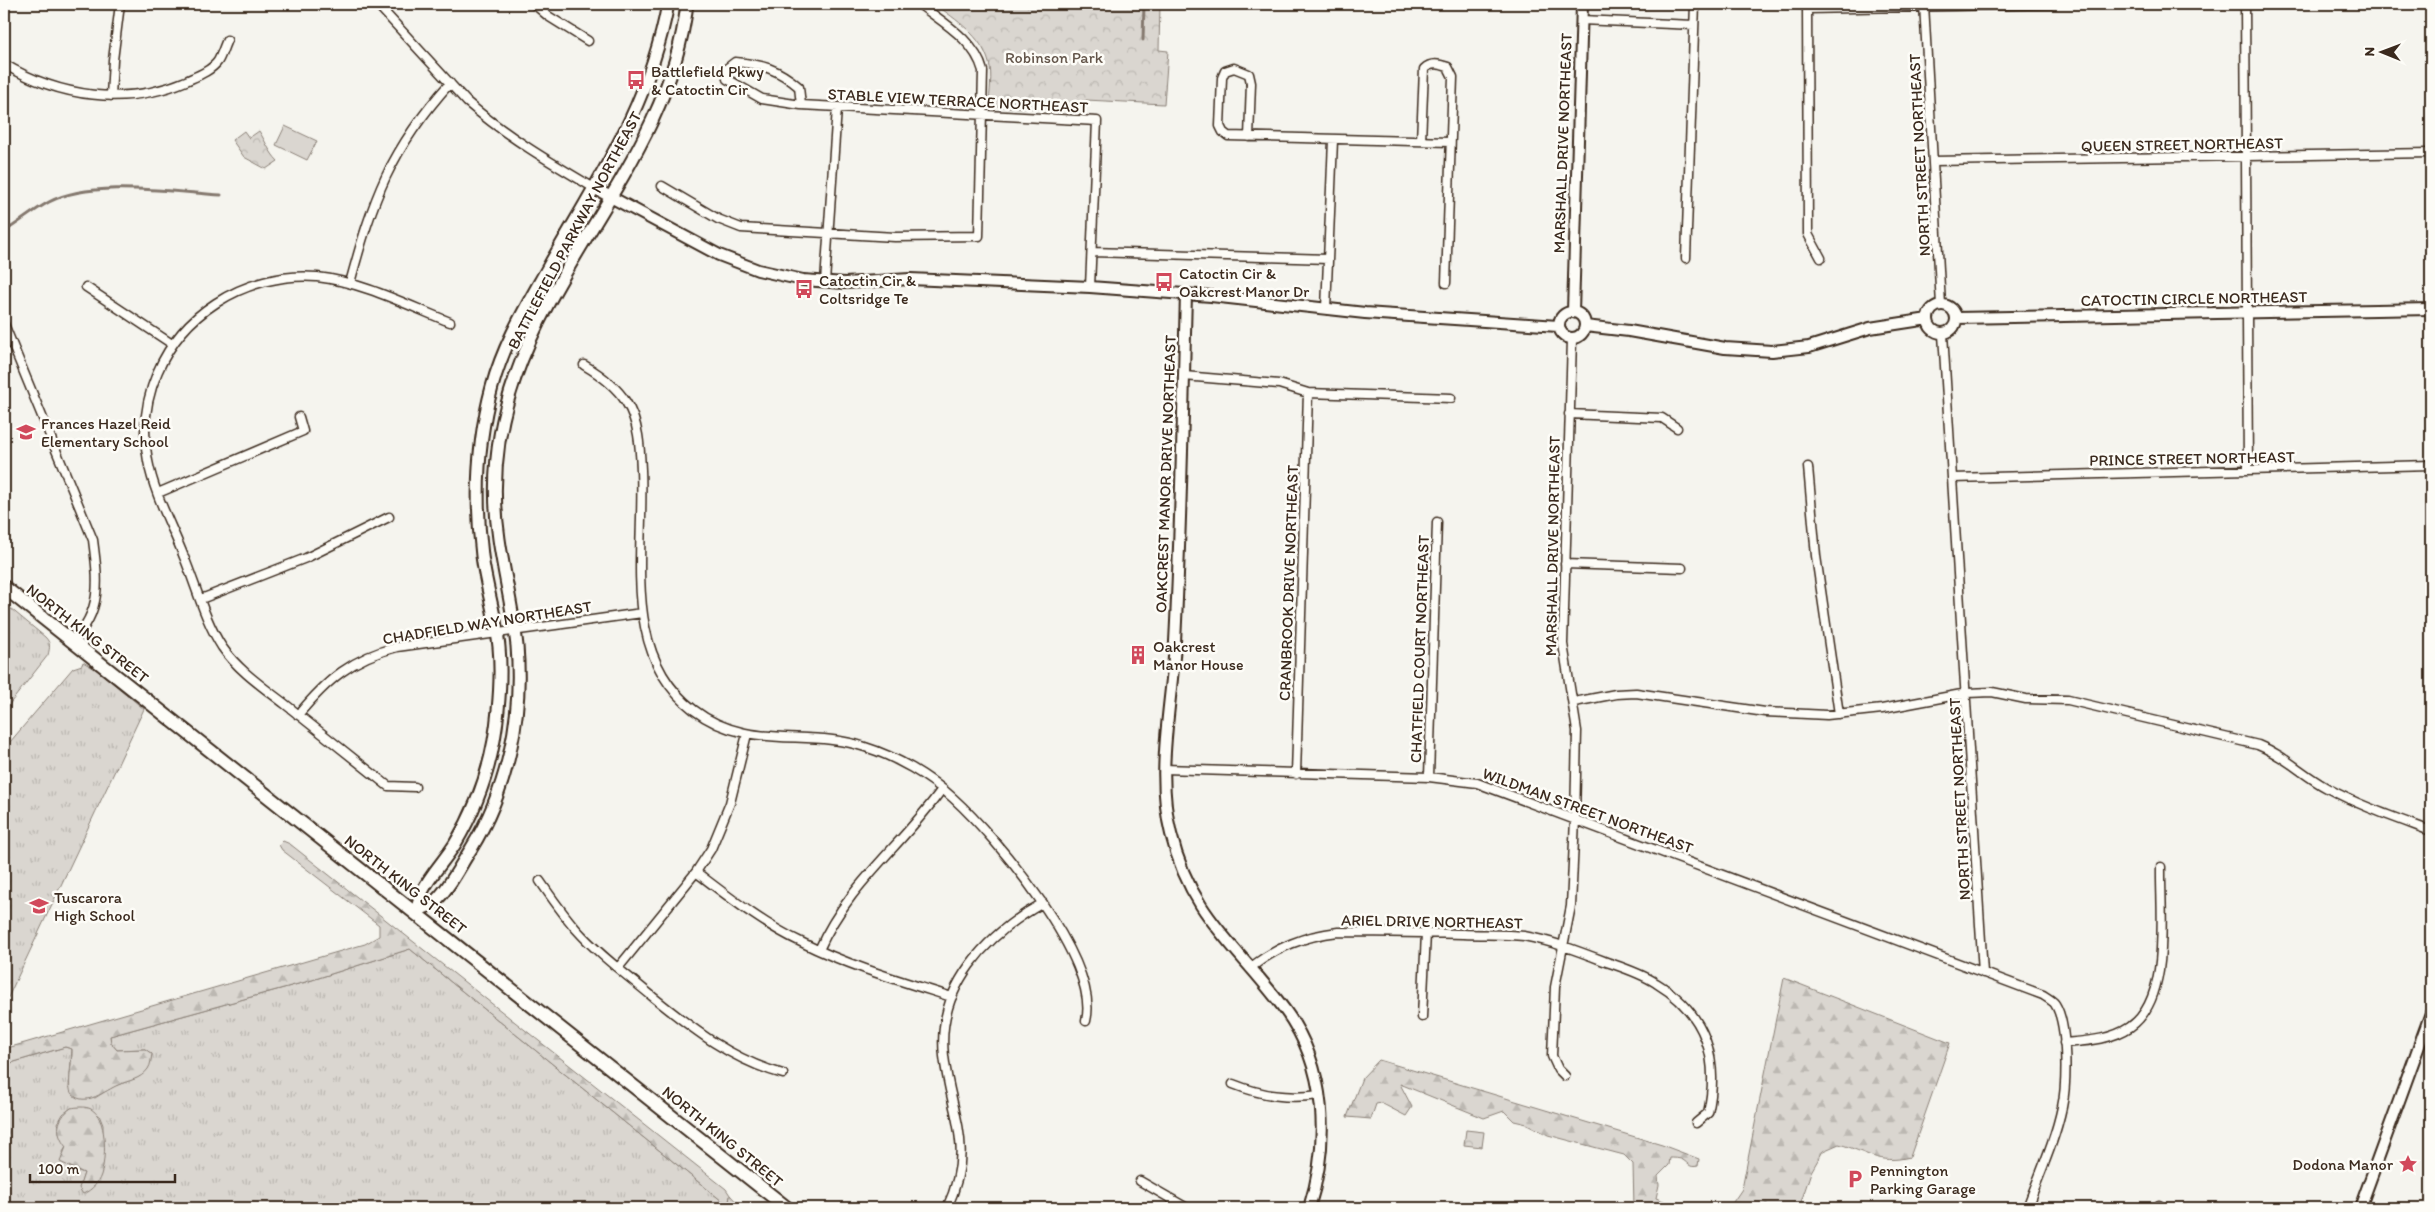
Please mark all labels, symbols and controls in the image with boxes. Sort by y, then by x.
north arrow [2358,28,2408,78]
street label: MARSHALL DRIVE NORTHEAST [1549,32,1576,254]
text: N [2361,47,2378,57]
park label: Robinson Park [1005,48,1104,67]
street label: NORTH STREET NORTHEAST [1905,53,1934,257]
place label: Battlefield Pkwy & Catoctin Cir [651,62,764,99]
bus stop icon: Battlefield Pkwy & Catoctin Cir [625,69,647,91]
street label: STABLE VIEW TERRACE NORTHEAST [827,84,1089,117]
street label: BATTLEFIELD PARKWAY NORTHEAST [503,108,645,352]
street label: QUEEN STREET NORTHEAST [2081,133,2283,156]
place label: Catoctin Cir & Oakcrest Manor Dr [1179,264,1309,301]
place label: Catoctin Cir & Coltsridge Te [819,271,917,308]
bus stop icon: Catoctin Cir & Oakcrest Manor Dr [1153,271,1175,293]
bus stop icon: Catoctin Cir & Coltsridge Te [793,278,815,300]
street label: CATOCTIN CIRCLE NORTHEAST [2080,287,2308,310]
street label: OAKCREST MANOR DRIVE NORTHEAST [1151,335,1180,613]
place label: Frances Hazel Reid Elementary School [41,414,171,451]
school or university icon: Frances Hazel Reid Elementary School [15,421,37,443]
street label: MARSHALL DRIVE NORTHEAST [1541,436,1564,656]
street label: PRINCE STREET NORTHEAST [2089,447,2295,470]
street label: CRANBROOK DRIVE NORTHEAST [1275,465,1302,701]
street label: CHATFIELD COURT NORTHEAST [1406,535,1433,763]
street label: NORTH KING STREET [23,580,153,687]
street label: CHADFIELD WAY NORTHEAST [381,597,593,648]
place label: Oakcrest Manor House [1153,637,1244,674]
building icon: Oakcrest Manor House [1127,644,1149,666]
street label: NORTH STREET NORTHEAST [1945,697,1974,901]
street label: WILDMAN STREET NORTHEAST [1480,763,1696,858]
street label: NORTH KING STREET [341,831,471,938]
place label: Tuscarora High School [54,888,136,925]
school or university icon: Tuscarora High School [28,895,50,917]
street label: ARIEL DRIVE NORTHEAST [1341,910,1523,933]
street label: NORTH KING STREET [658,1082,787,1191]
scale bar [30,1152,175,1184]
place icon: Dodona Manor [2397,1153,2419,1175]
place label: Dodona Manor [2292,1155,2394,1174]
text: 100 m [38,1160,80,1178]
place label: Pennington Parking Garage [1870,1161,1976,1198]
parking icon: Pennington Parking Garage [1844,1168,1866,1190]

